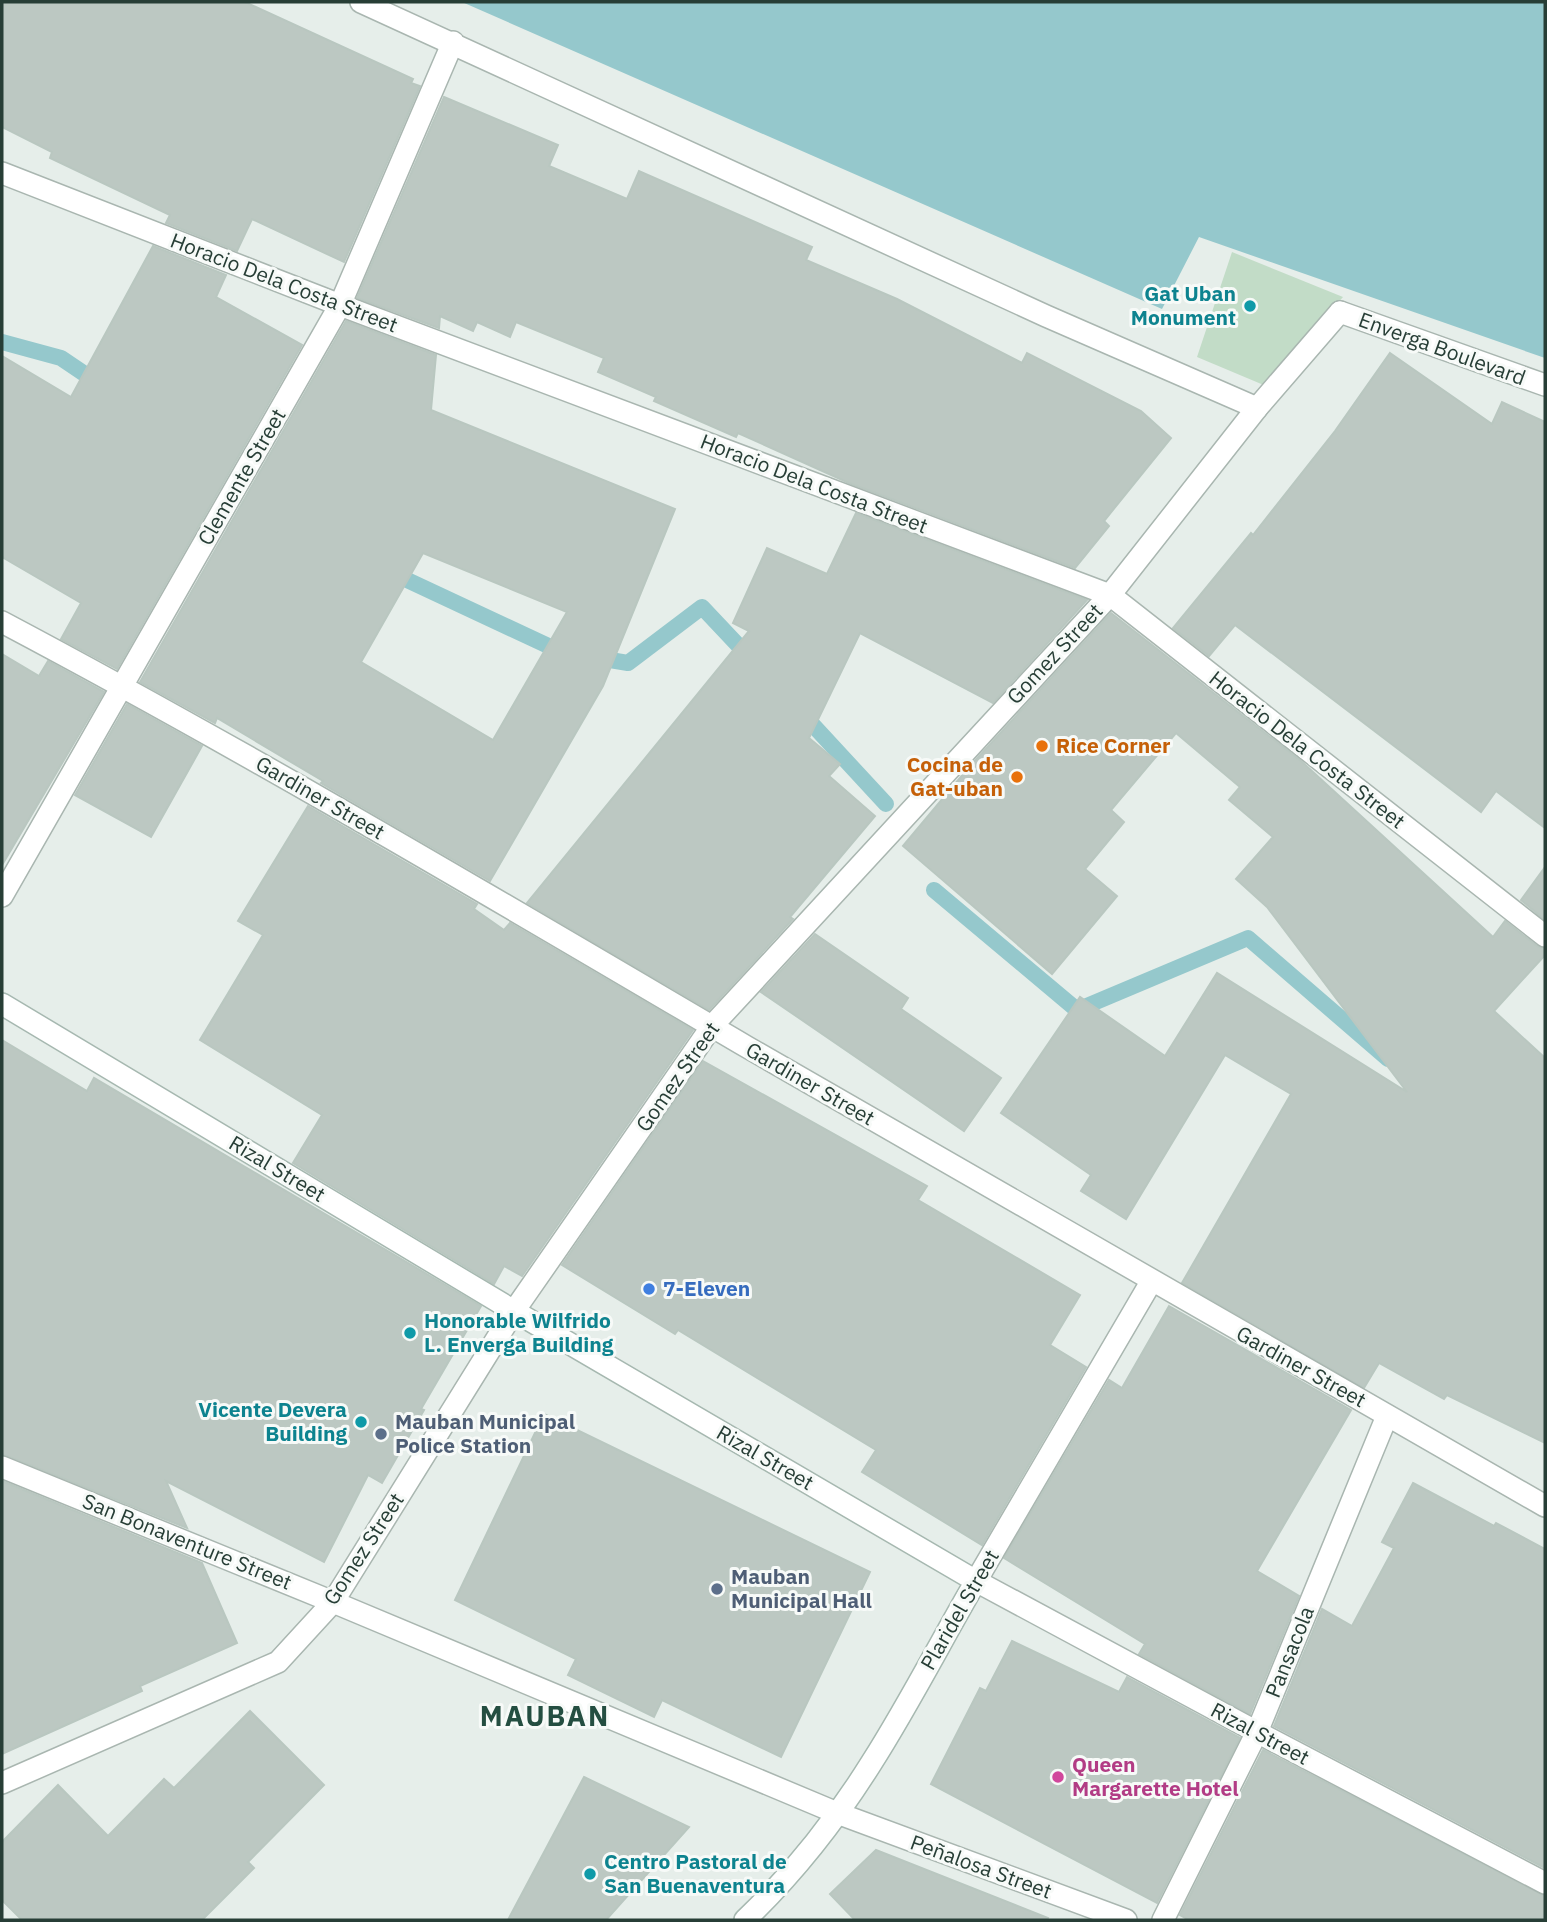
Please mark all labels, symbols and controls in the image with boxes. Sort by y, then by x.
street label: Horacio Dela Costa Street [167,226,402,338]
place label: Gat Uban Monument [1131,279,1236,331]
marker: Gat Uban Monument [1242,298,1258,314]
street label: Enverga Boulevard [1355,305,1530,391]
street label: Clemente Street [191,403,292,550]
street label: Horacio Dela Costa Street [697,427,932,539]
street label: Gomez Street [1000,597,1108,710]
street label: Horacio Dela Costa Street [1204,664,1411,835]
place label: Rice Corner [1056,731,1171,759]
marker: Rice Corner [1034,738,1050,754]
street label: Gardiner Street [251,749,390,845]
place label: Cocina de Gat-uban [907,750,1003,802]
marker: Cocina de Gat-uban [1009,769,1025,785]
street label: Gomez Street [629,1016,725,1137]
street label: Gardiner Street [741,1035,880,1131]
street label: Rizal Street [224,1128,331,1208]
place label: 7-Eleven [663,1274,750,1302]
marker: 7-Eleven [641,1281,657,1297]
place label: Honorable Wilfrido L. Enverga Building [424,1306,614,1358]
street label: Gardiner Street [1231,1319,1371,1413]
marker: Honorable Wilfrido L. Enverga Building [402,1325,418,1341]
place label: Vicente Devera Building [198,1395,347,1447]
place label: Mauban Municipal Police Station [395,1407,575,1459]
marker: Vicente Devera Building [353,1414,369,1430]
street label: Rizal Street [712,1418,819,1496]
marker: Mauban Municipal Police Station [373,1426,389,1442]
street label: San Bonaventure Street [79,1486,296,1596]
street label: Gomez Street [316,1487,410,1610]
street label: Plaridel Street [913,1544,1005,1675]
place label: Mauban Municipal Hall [731,1562,872,1614]
marker: Mauban Municipal Hall [709,1581,725,1597]
street label: Pansacola [1258,1602,1320,1701]
street label: Rizal Street [1206,1695,1315,1771]
district label: MAUBAN [480,1697,610,1734]
place label: Queen Margarette Hotel [1072,1750,1239,1802]
marker: Queen Margarette Hotel [1050,1769,1066,1785]
street label: Peñalosa Street [907,1828,1056,1905]
place label: Centro Pastoral de San Buenaventura [604,1847,787,1899]
marker: Centro Pastoral de San Buenaventura [582,1866,598,1882]

